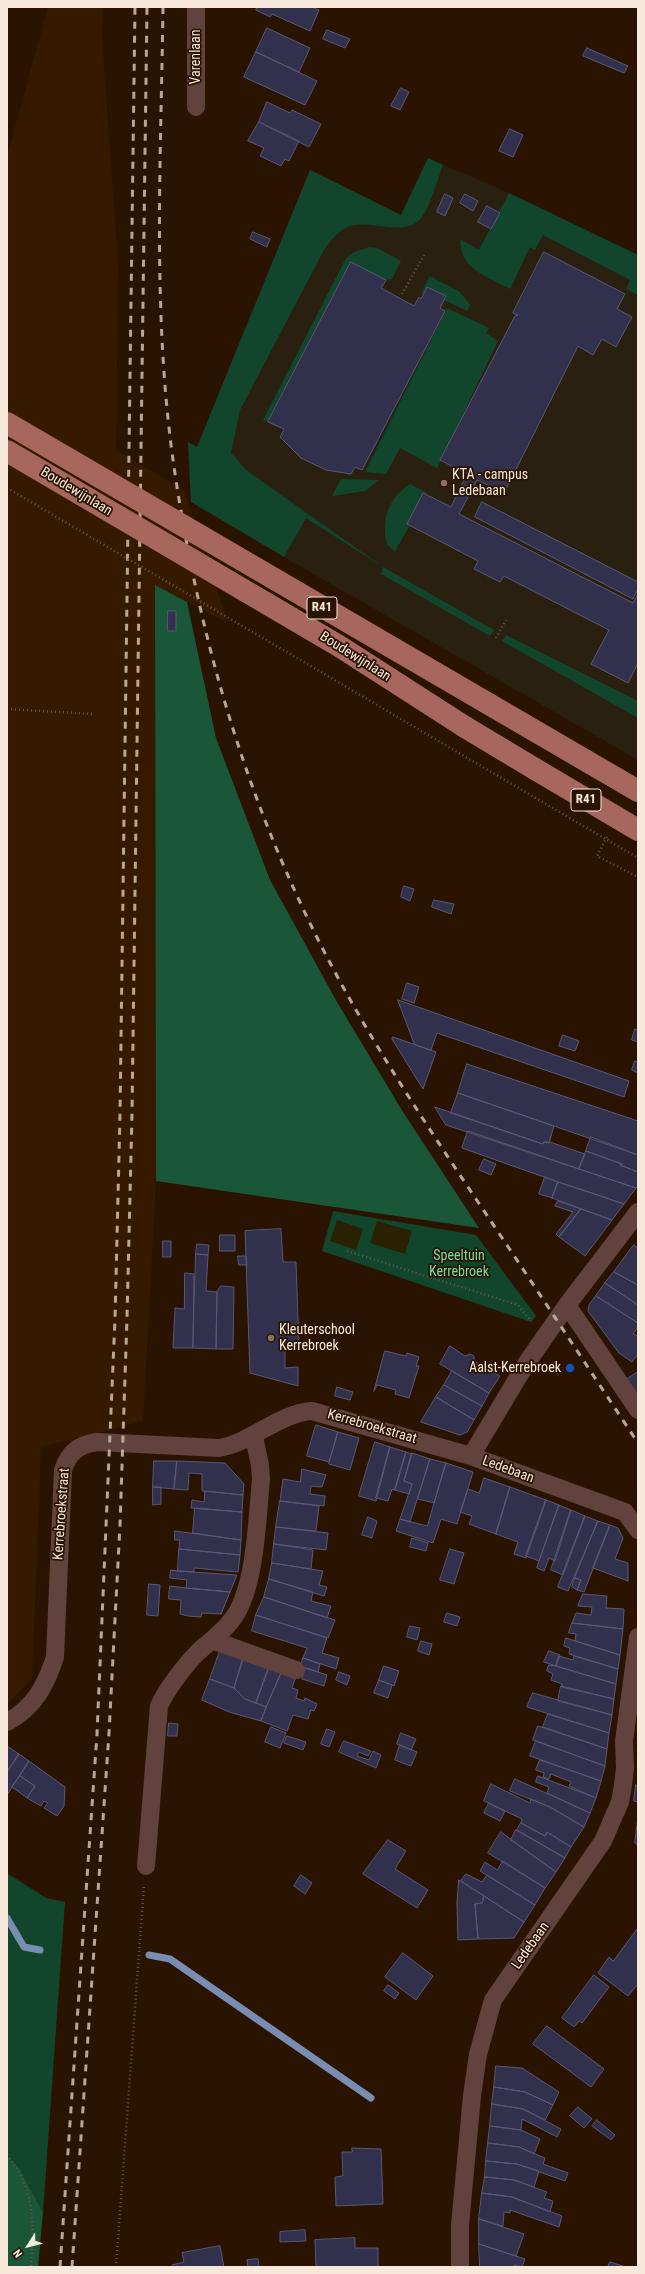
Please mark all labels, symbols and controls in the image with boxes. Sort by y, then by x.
street label: Varenlaan [188,29,204,85]
street label: Boudewijnlaan [37,464,115,520]
place label: KTA - campus Ledebaan [452,467,528,500]
marker: KTA - campus Ledebaan [439,478,449,488]
road number: R41 [307,597,337,619]
street label: Boudewijnlaan [316,629,394,685]
road number: R41 [571,789,601,811]
park label: Speeltuin Kerrebroek [429,1248,489,1280]
place label: Kleuterschool Kerrebroek [279,1322,355,1354]
marker: Kleuterschool Kerrebroek [266,1333,276,1343]
place label: Aalst-Kerrebroek [469,1360,561,1376]
marker: Aalst-Kerrebroek [564,1362,576,1374]
street label: Kerrebroekstraat [325,1406,419,1448]
street label: Ledebaan [480,1453,536,1487]
street label: Kerrebroekstraat [50,1468,74,1560]
street label: Ledebaan [509,1919,553,1973]
north arrow [8,2226,48,2266]
text: N [11,2247,25,2260]

